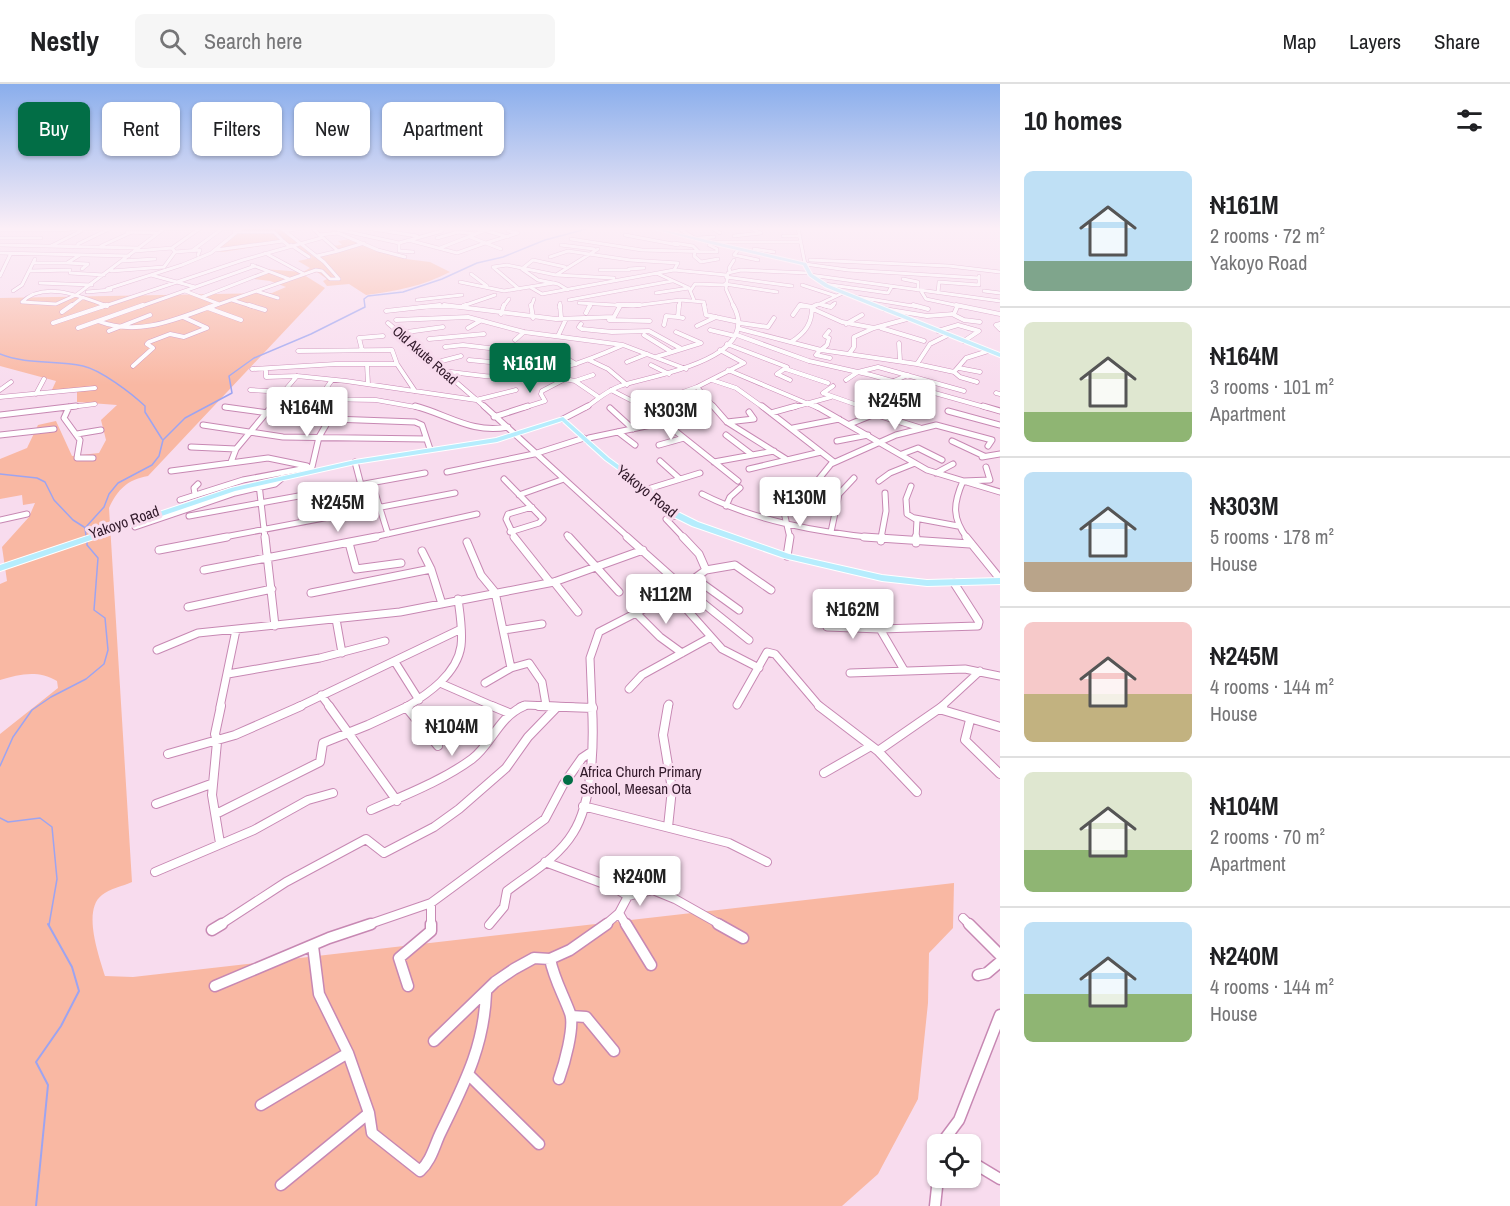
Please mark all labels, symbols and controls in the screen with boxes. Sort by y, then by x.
search box [135,14,555,68]
text: Nestly [30,22,99,60]
icon: search [156,25,189,58]
text: Search here [204,26,302,56]
text: Map [1283,27,1316,56]
text: Layers [1349,27,1401,56]
text: Share [1434,27,1480,56]
chip: Buy [18,102,90,156]
chip: Rent [102,102,180,156]
chip: Filters [192,102,282,156]
chip: New [294,102,370,156]
chip: Apartment [382,102,504,156]
text: 10 homes [1024,103,1122,138]
icon: filters [1453,104,1486,137]
text: ₦161M [1210,187,1279,222]
icon: home [1072,195,1144,267]
text: 2 rooms · 72 m² [1210,222,1325,249]
text: Yakoyo Road [1210,249,1307,276]
street label: Old Akute Road [389,322,461,388]
text: ₦164M [1210,338,1279,373]
pin: ₦161M [488,343,572,394]
icon: home [1072,346,1144,418]
text: ₦161M [504,349,556,376]
text: 3 rooms · 101 m² [1210,373,1334,400]
pin: ₦245M [853,380,937,431]
text: ₦245M [869,386,921,413]
pin: ₦164M [265,387,349,438]
pin: ₦303M [629,390,713,441]
text: ₦164M [281,393,333,420]
text: ₦303M [645,396,697,423]
text: Apartment [1210,400,1286,427]
street label: Yakoyo Road [612,460,682,522]
pin: ₦130M [758,477,842,528]
pin: ₦245M [296,482,380,533]
text: ₦130M [774,483,826,510]
text: ₦245M [312,488,364,515]
text: ₦303M [1210,488,1279,523]
icon: home [1072,496,1144,568]
street label: Yakoyo Road [86,500,162,544]
text: 5 rooms · 178 m² [1210,523,1334,550]
text: House [1210,550,1257,577]
pin: ₦112M [624,574,708,625]
text: ₦112M [640,580,692,607]
pin: ₦162M [811,589,895,640]
text: ₦162M [827,595,879,622]
text: ₦245M [1210,638,1279,673]
icon: home [1072,646,1144,718]
text: 4 rooms · 144 m² [1210,673,1334,700]
text: House [1210,700,1257,727]
pin: ₦104M [410,706,494,757]
text: ₦104M [426,712,478,739]
place label: Africa Church Primary School, Meesan Ota [579,761,703,799]
marker: Africa Church Primary School, Meesan Ota [561,773,575,787]
text: ₦104M [1210,788,1279,823]
icon: home [1072,796,1144,868]
text: 2 rooms · 70 m² [1210,823,1325,850]
text: Apartment [1210,850,1286,877]
pin: ₦240M [598,856,682,907]
text: ₦240M [614,862,666,889]
text: ₦240M [1210,938,1279,973]
icon: home [1072,946,1144,1018]
text: 4 rooms · 144 m² [1210,973,1334,1000]
text: House [1210,1000,1257,1027]
map controls [927,1134,981,1188]
button: locate [927,1134,981,1188]

